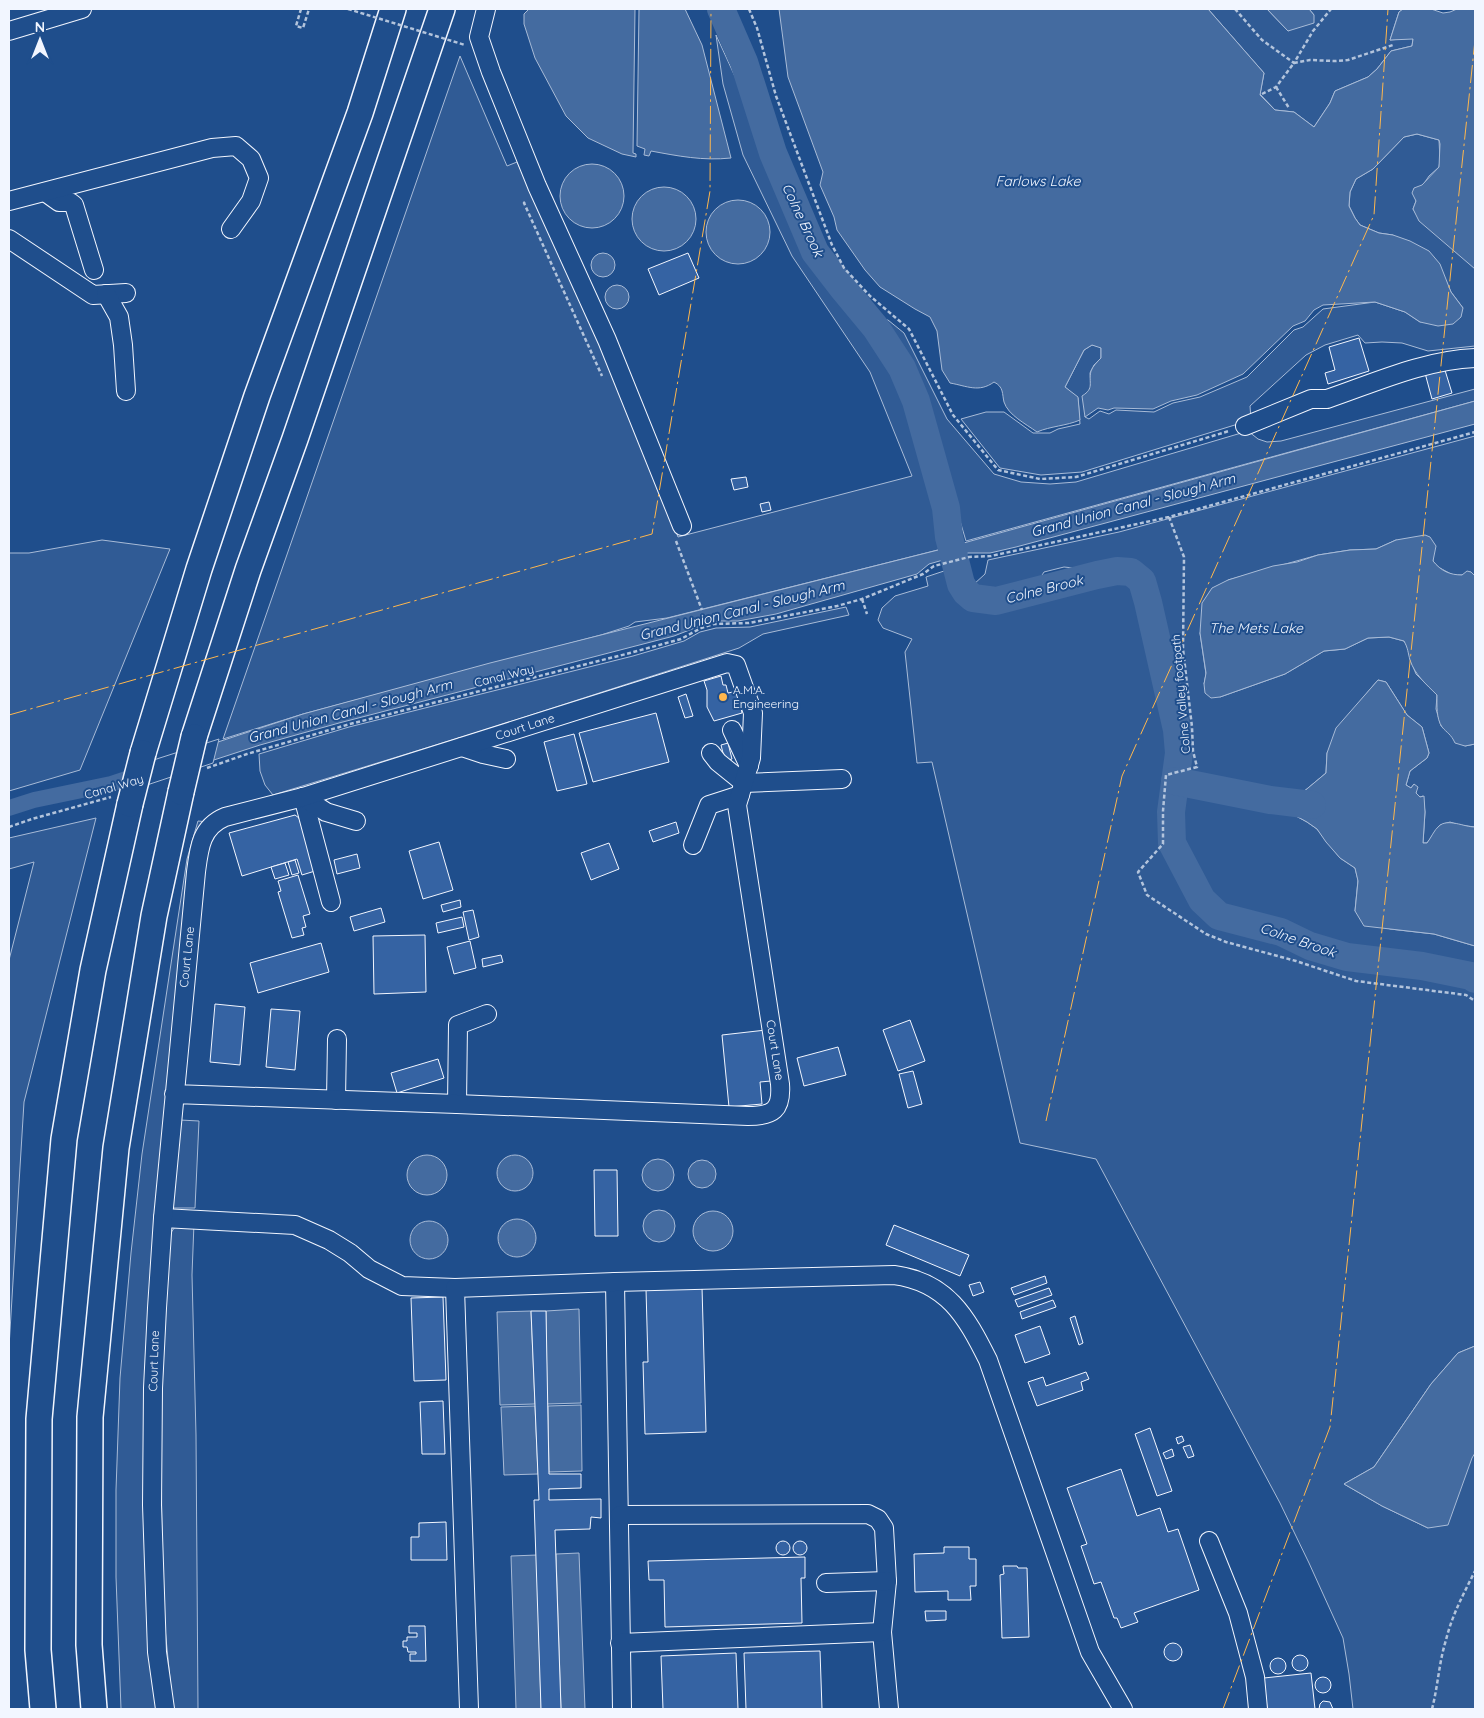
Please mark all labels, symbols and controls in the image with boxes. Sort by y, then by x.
north arrow [15,15,65,65]
text: N [35,18,45,36]
water label: Farlows Lake [996,172,1082,190]
water label: Colne Brook [778,180,829,261]
water label: Grand Union Canal - Slough Arm [1029,469,1237,541]
water label: Colne Brook [1003,570,1086,607]
water label: Grand Union Canal - Slough Arm [638,576,847,644]
water label: The Mets Lake [1209,619,1304,637]
street label: Colne Valley footpath [1168,634,1193,754]
street label: Canal Way [473,661,535,690]
water label: Grand Union Canal - Slough Arm [246,675,454,747]
place label: A.M.A. Engineering [733,682,799,711]
marker: A.M.A. Engineering [717,691,729,703]
street label: Court Lane [493,710,556,743]
street label: Canal Way [83,771,145,802]
water label: Colne Brook [1258,919,1340,962]
street label: Court Lane [176,925,197,988]
street label: Court Lane [763,1019,788,1082]
street label: Court Lane [145,1330,162,1392]

